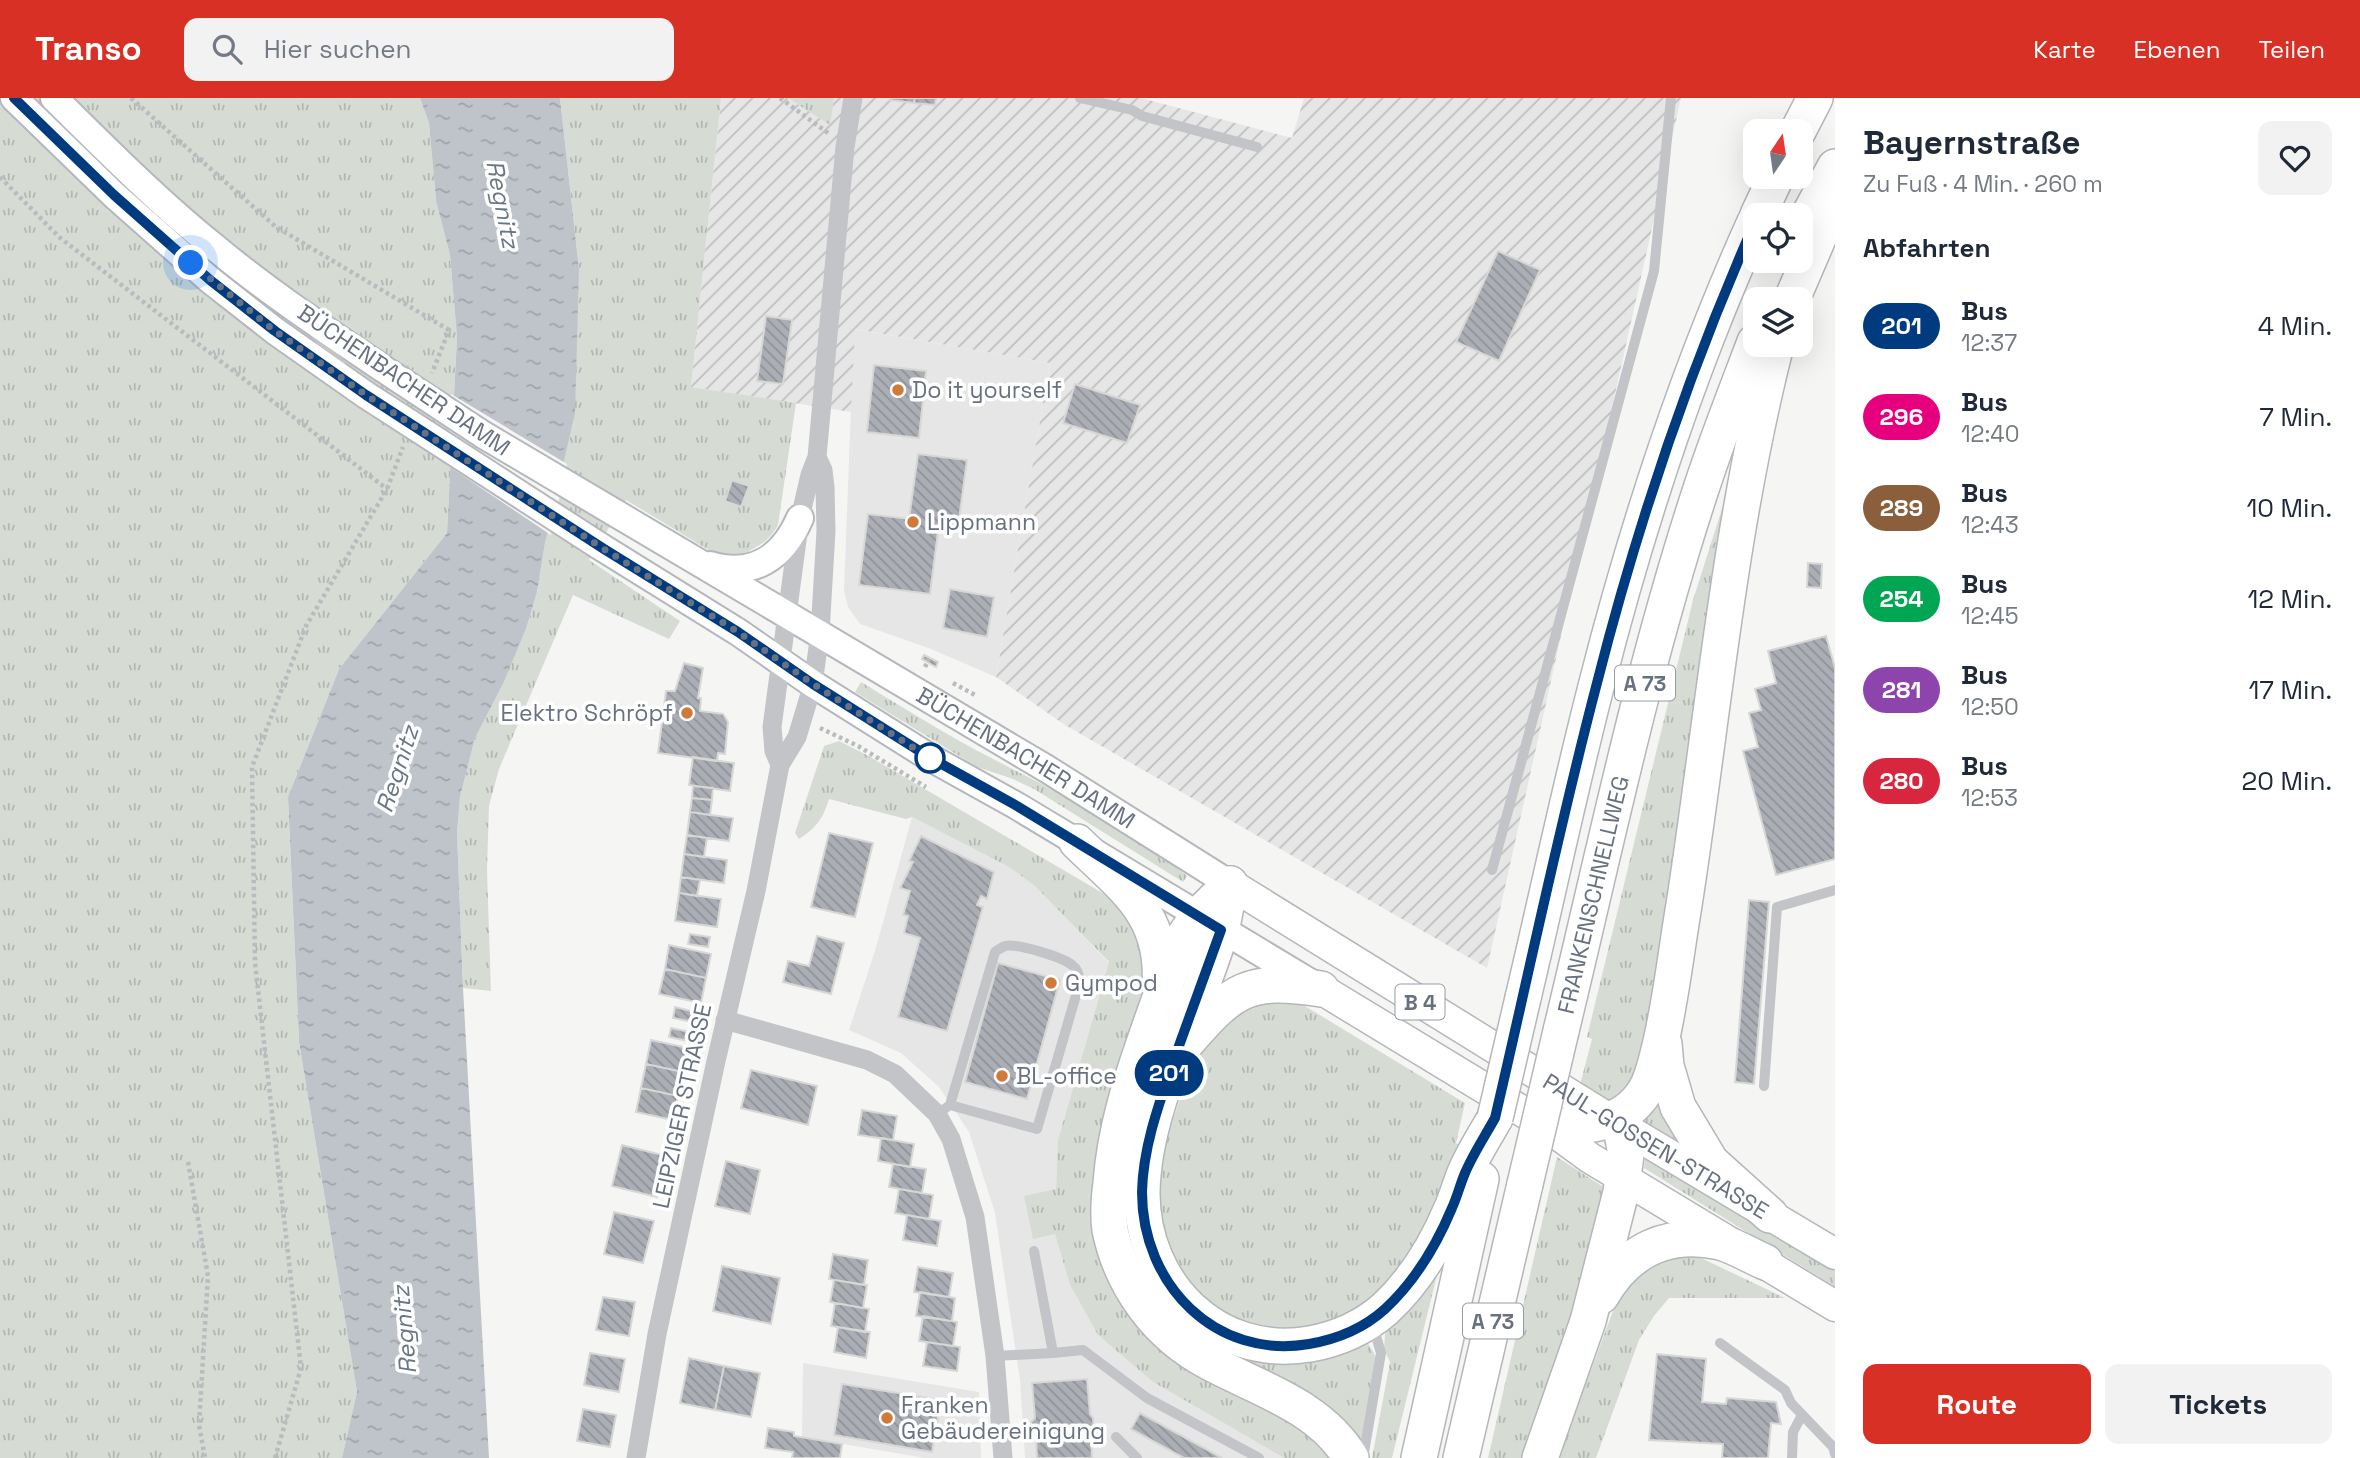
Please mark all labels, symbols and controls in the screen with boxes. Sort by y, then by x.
search box [184,18,674,81]
text: Transo [35,28,142,70]
icon: search [208,30,246,68]
text: Hier suchen [264,32,411,66]
text: Karte [2033,34,2096,65]
text: Ebenen [2134,34,2220,65]
text: Teilen [2258,34,2325,65]
north arrow [1743,119,1813,189]
map controls [1743,119,1813,357]
button: heart [2258,121,2332,195]
text: Bayernstraße [1863,122,2081,164]
water label: Regnitz [479,157,527,252]
text: Zu Fuß · 4 Min. · 260 m [1863,169,2103,199]
button: locate [1743,203,1813,273]
text: Abfahrten [1863,231,1991,265]
your location [173,245,208,280]
button: layers [1743,287,1813,357]
text: Bus [1961,294,2008,328]
street label: BÜCHENBACHER DAMM [292,298,516,462]
text: 4 Min. [2258,309,2332,343]
text: 201 [1881,310,1922,341]
text: 12:37 [1961,328,2017,358]
place label: Do it yourself [912,375,1062,405]
marker: Do it yourself [890,382,906,398]
text: Bus [1961,385,2008,419]
text: 7 Min. [2259,400,2332,434]
text: 296 [1880,401,1923,432]
text: 12:40 [1961,419,2019,449]
text: Bus [1961,476,2008,510]
text: 10 Min. [2246,491,2332,525]
text: 289 [1880,492,1923,523]
place label: Lippmann [927,507,1036,537]
text: 12:43 [1961,510,2019,540]
marker: Lippmann [905,514,921,530]
text: Bus [1961,567,2008,601]
text: 12 Min. [2247,582,2332,616]
text: 254 [1880,583,1923,614]
text: 12:45 [1961,601,2018,631]
text: Bus [1961,658,2008,692]
road number: A 73 [1615,666,1675,700]
text: 17 Min. [2248,673,2332,707]
text: 281 [1882,674,1921,705]
street label: BÜCHENBACHER DAMM [911,680,1141,836]
text: 12:50 [1961,692,2019,722]
place label: Elektro Schröpf [501,698,673,728]
marker: Elektro Schröpf [679,705,695,721]
water label: Regnitz [369,721,426,816]
unlabelled marker [915,743,945,773]
text: Bus [1961,749,2008,783]
text: 20 Min. [2242,764,2332,798]
text: 280 [1879,765,1924,796]
street label: FRANKENSCHNELLWEG [1551,773,1636,1017]
text: 12:53 [1961,783,2018,813]
place label: Gympod [1065,968,1158,998]
marker: Gympod [1043,975,1059,991]
road number: B 4 [1396,984,1444,1020]
street label: LEIPZIGER STRASSE [646,1001,718,1211]
line badge: 201 [1129,1050,1209,1096]
text: 201 [1149,1057,1189,1088]
place label: BL-office [1016,1061,1117,1091]
street label: PAUL-GOSSEN-STRASSE [1537,1066,1774,1226]
marker: BL-office [994,1068,1010,1084]
water label: Regnitz [385,1283,423,1376]
road number: A 73 [1463,1304,1523,1338]
button: Route [1863,1364,2091,1444]
button: Tickets [2105,1364,2332,1444]
place label: Franken Gebäudereinigung [901,1390,1105,1446]
marker: Franken Gebäudereinigung [879,1410,895,1426]

